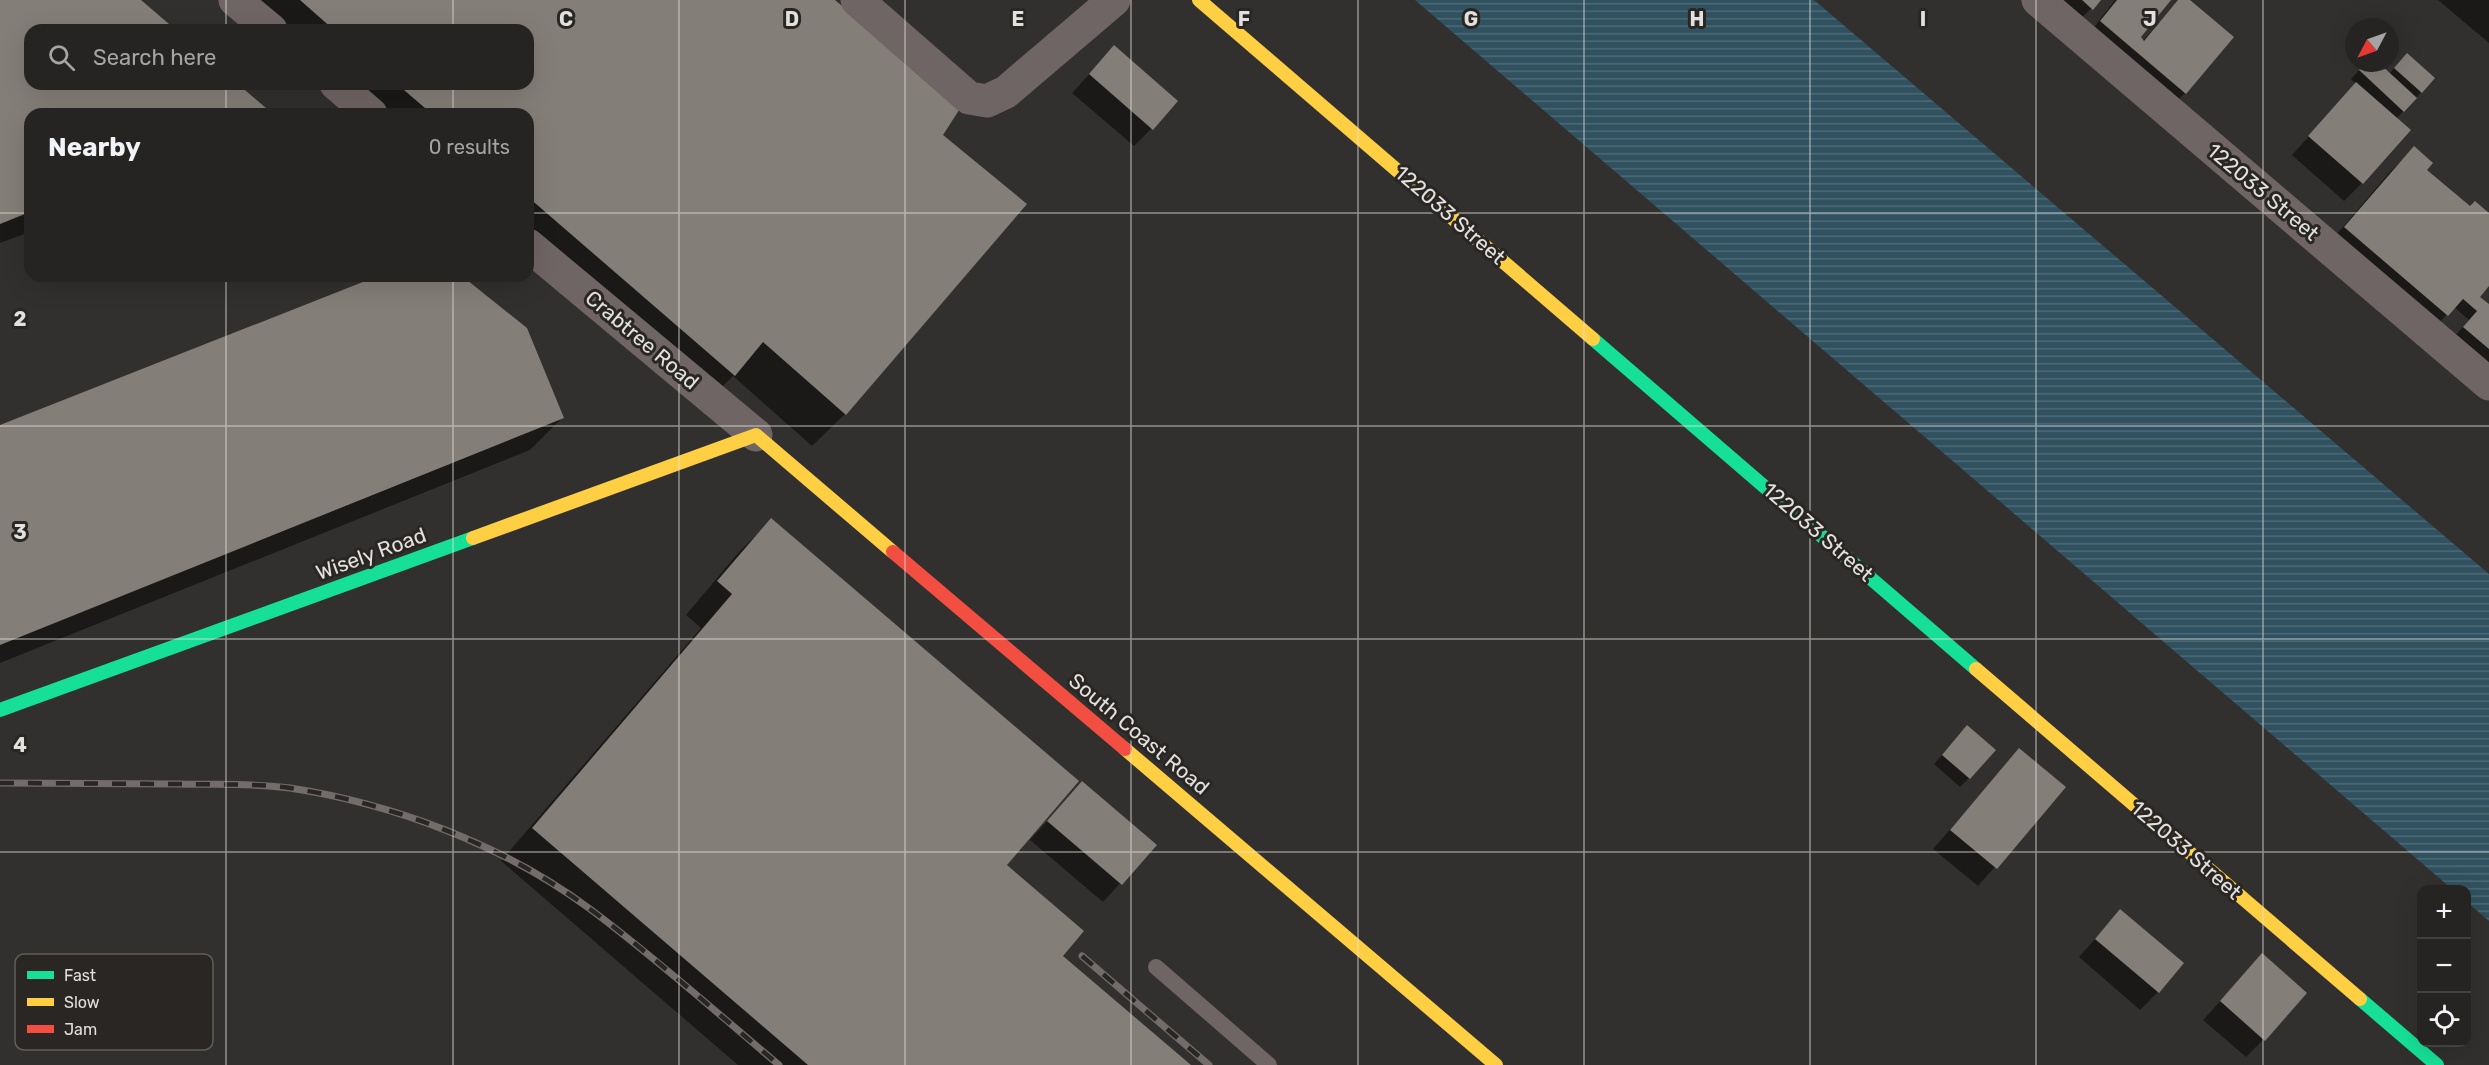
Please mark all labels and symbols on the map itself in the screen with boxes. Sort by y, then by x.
text: C [559,7,573,31]
text: D [785,7,799,31]
text: E [1012,7,1024,31]
text: F [1238,7,1250,31]
text: G [1464,7,1478,31]
text: H [1690,7,1704,31]
text: I [1920,7,1926,31]
text: J [2143,7,2157,31]
north arrow [2345,18,2399,72]
street label: 122033 Street [2202,138,2324,246]
street label: 122033 Street [1390,160,1511,269]
street label: Crabtree Road [581,285,704,394]
text: 2 [14,307,27,331]
street label: 122033 Street [1758,477,1879,586]
text: 3 [13,520,27,544]
street label: Wisely Road [312,522,429,585]
street label: South Coast Road [1064,668,1215,800]
text: 4 [13,733,27,757]
street label: 122033 Street [2126,795,2247,904]
legend [15,954,213,1050]
text: Fast [64,966,96,985]
text: Slow [64,993,100,1012]
text: Jam [64,1020,97,1039]

